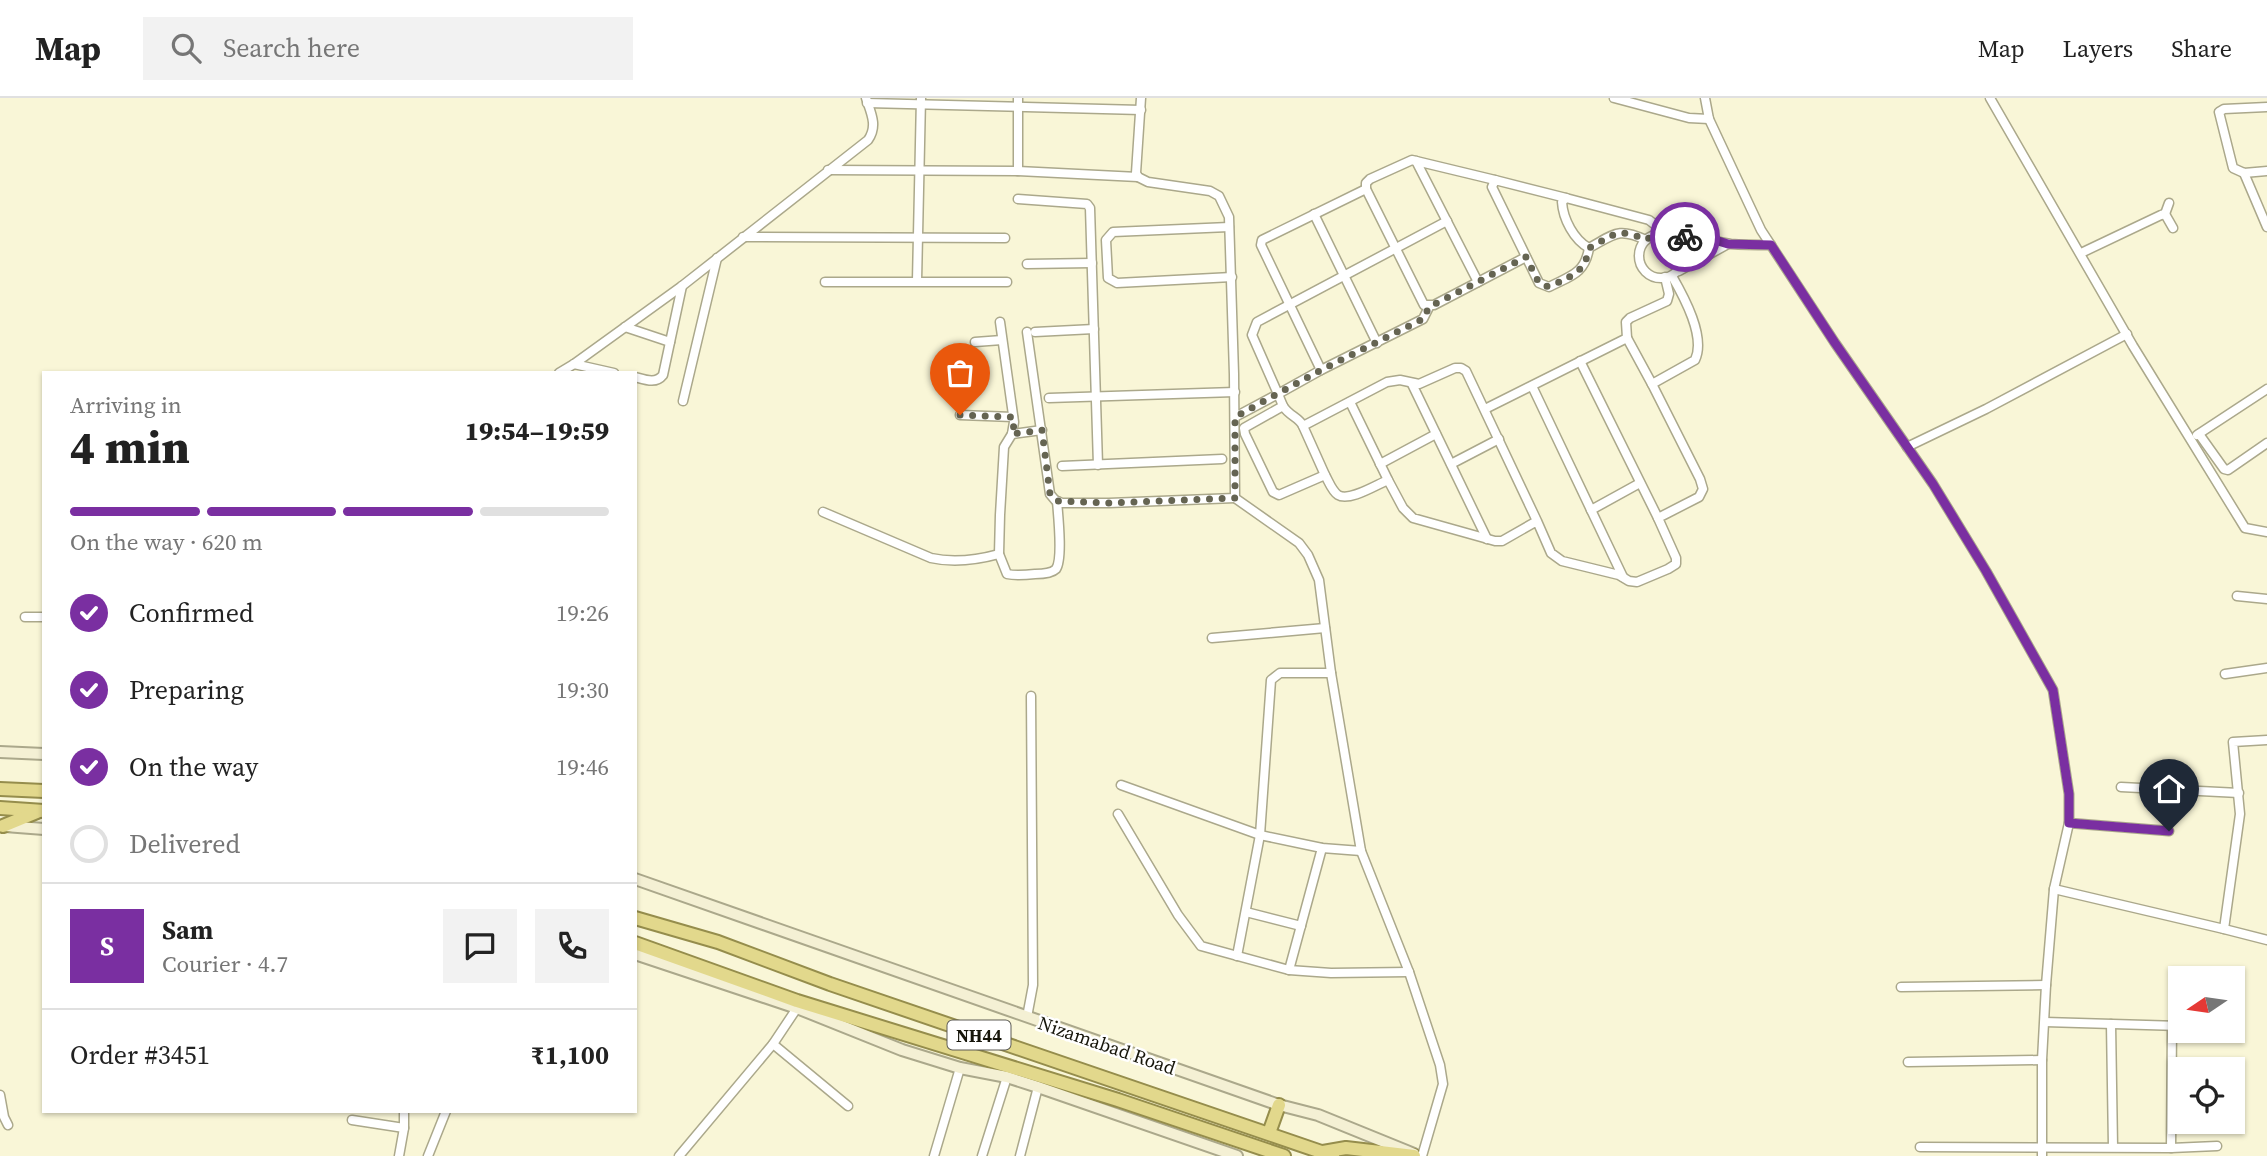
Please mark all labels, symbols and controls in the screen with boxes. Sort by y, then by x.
search box [143,17,633,80]
text: Map [35,26,101,71]
icon: search [167,29,205,67]
text: Search here [223,30,360,66]
text: Map [1978,32,2025,65]
text: Layers [2063,32,2133,65]
text: Share [2171,32,2232,65]
courier [1650,202,1720,272]
icon: bike [1666,218,1704,256]
pin [930,343,990,415]
icon: bag [941,354,979,392]
text: Arriving in [70,389,182,421]
text: 19:54–19:59 [465,413,609,449]
text: 4 min [70,415,190,478]
text: On the way · 620 m [70,526,263,558]
icon: check [70,594,108,632]
text: Confirmed [129,595,254,631]
text: 19:26 [556,597,609,629]
icon: check [70,671,108,709]
text: Preparing [129,672,244,708]
text: 19:30 [556,674,609,706]
icon: check [70,748,108,786]
text: On the way [129,749,258,785]
text: 19:46 [556,751,609,783]
pin [2139,759,2199,831]
icon: home [2150,770,2188,808]
text: Delivered [129,826,240,862]
button: chat [443,909,517,983]
button: phone [535,909,609,983]
text: Sam [162,912,213,948]
text: S [100,928,114,964]
text: Courier · 4.7 [162,948,288,980]
north arrow [2168,966,2245,1043]
map controls [2168,966,2245,1134]
street label: Nizamabad Road [1035,1009,1179,1081]
road number: NH44 [948,1020,1010,1050]
text: Order #3451 [70,1037,210,1073]
text: ₹1,100 [531,1037,609,1073]
button: locate [2168,1057,2245,1134]

